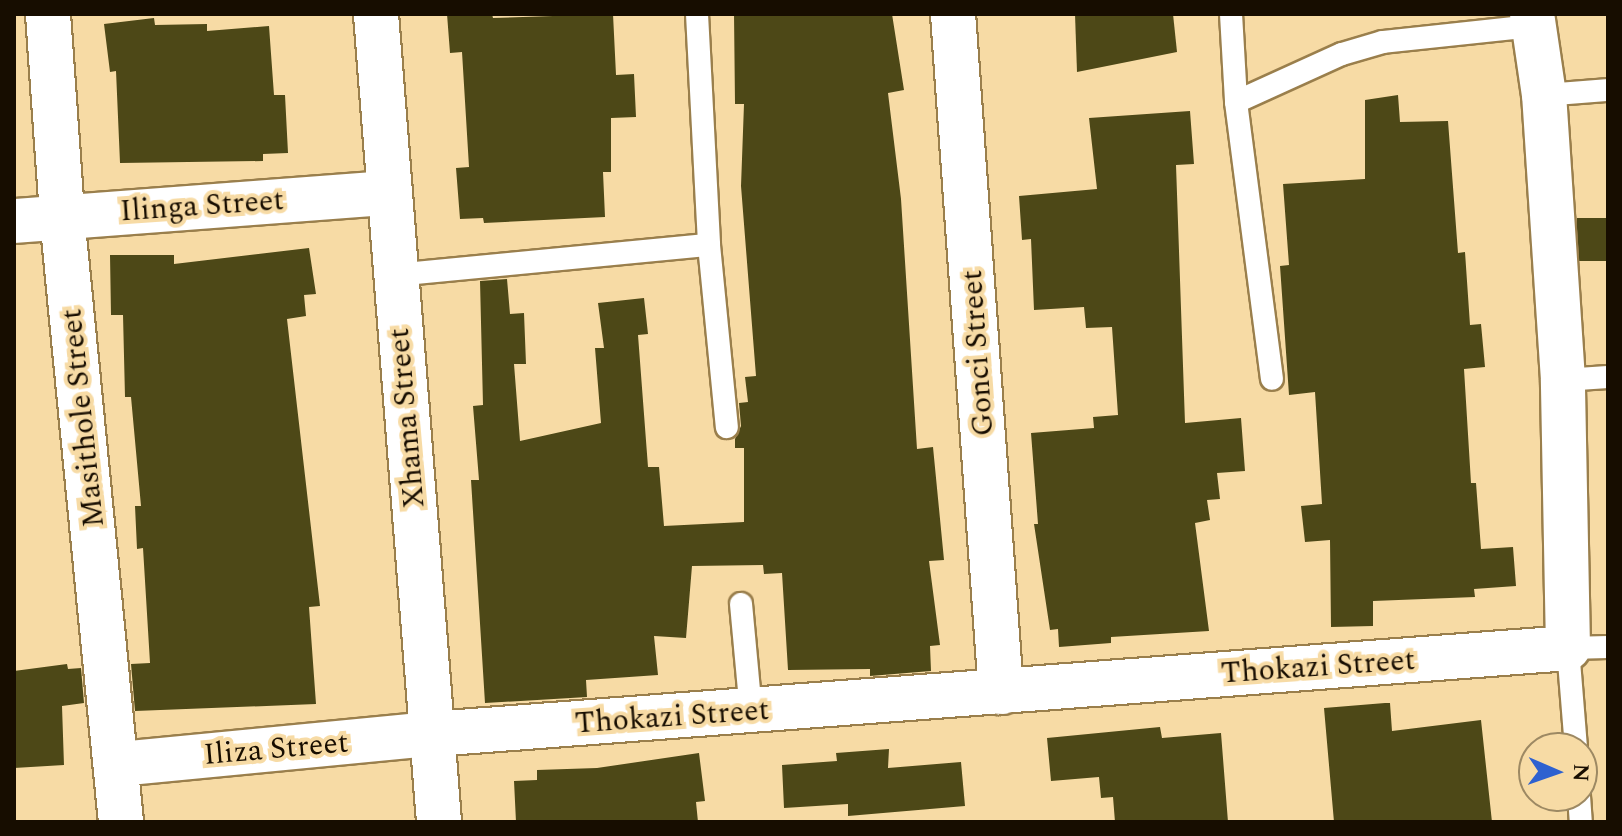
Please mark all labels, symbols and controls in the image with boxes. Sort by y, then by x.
street label: Ilinga Street [119,182,285,230]
street label: Gonci Street [954,269,1002,437]
street label: Masithole Street [54,307,112,529]
street label: Xhama Street [381,326,433,510]
street label: Thokazi Street [1220,642,1416,692]
street label: Thokazi Street [574,692,770,742]
street label: Iliza Street [202,725,350,773]
north arrow [1518,732,1598,812]
text: N [1564,763,1597,782]

